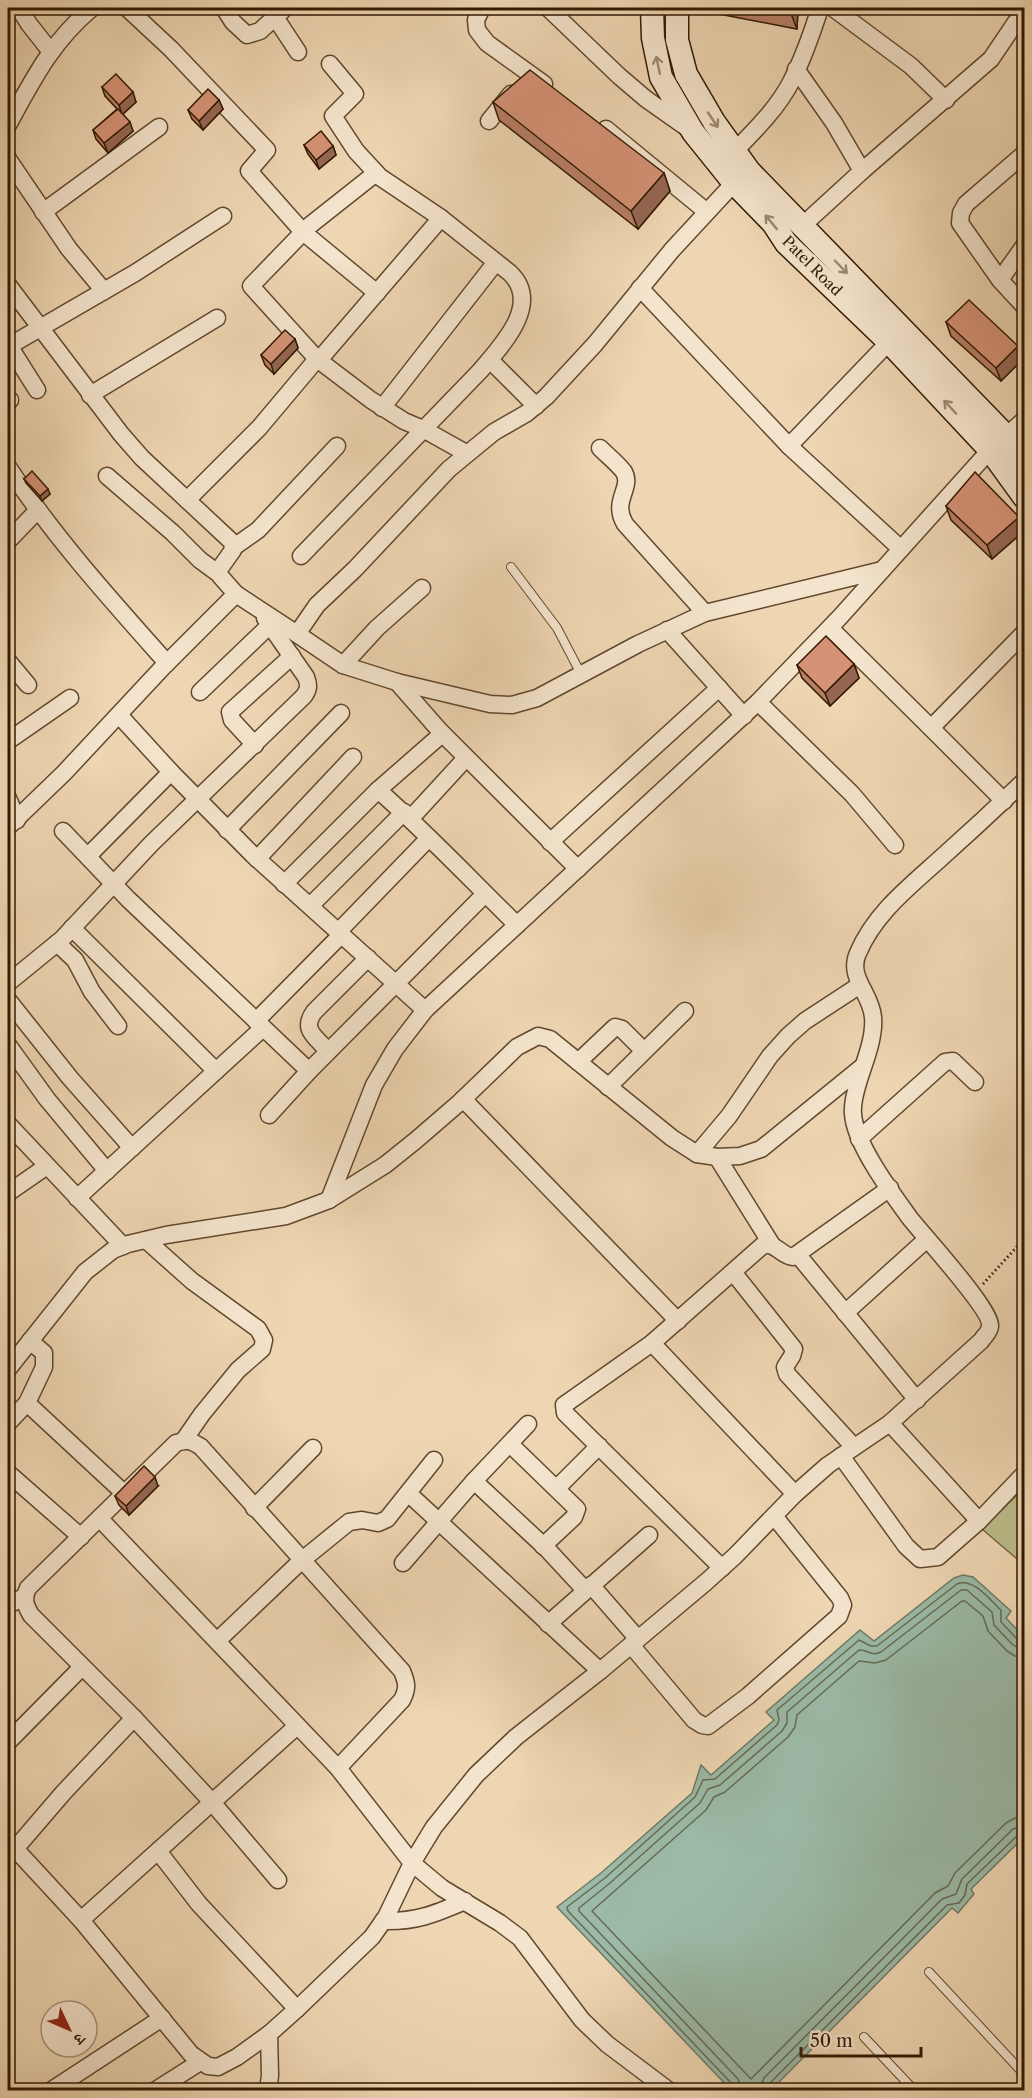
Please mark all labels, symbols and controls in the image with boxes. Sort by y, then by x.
one-way arrow [652,56,664,75]
one-way arrow [707,112,719,128]
one-way arrow [764,215,778,230]
street label: Patel Road [778,232,846,300]
one-way arrow [834,259,849,274]
one-way arrow [943,400,957,415]
north arrow [39,1999,99,2059]
scale bar [801,2020,921,2058]
text: उ [68,2029,91,2051]
text: 50 m [810,2030,853,2052]

